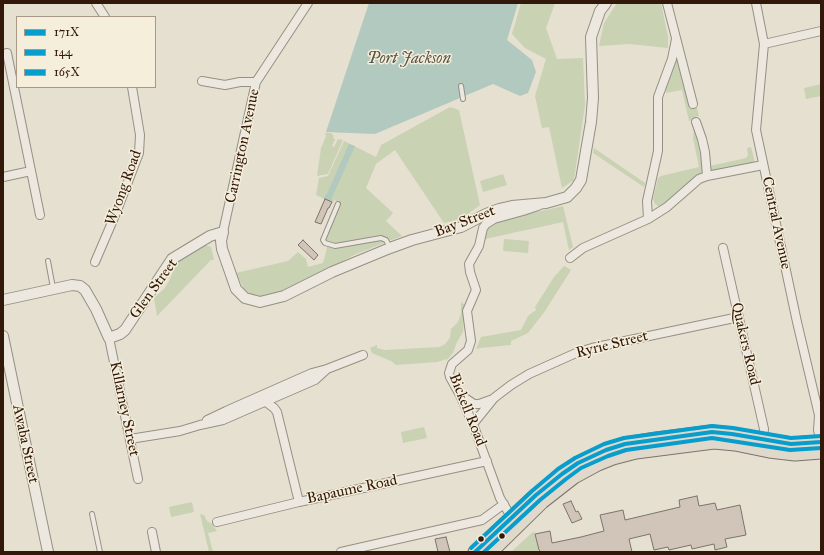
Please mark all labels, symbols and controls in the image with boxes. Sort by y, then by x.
legend [16,16,156,88]
text: 171X [54,25,79,39]
text: 144 [54,45,72,59]
water label: Port Jackson [367,49,451,69]
text: 165X [54,65,80,79]
street label: Carrington Avenue [222,87,264,205]
street label: Wyong Road [102,148,146,228]
street label: Central Avenue [757,175,795,271]
street label: Bay Street [432,202,498,242]
street label: Glen Street [126,255,182,323]
street label: Quakers Road [727,301,763,387]
street label: Ryrie Street [574,327,650,363]
street label: Killarney Street [105,360,143,458]
street label: Bickell Road [444,371,490,449]
street label: Awaba Street [8,403,42,485]
street label: Bapaume Road [305,472,399,508]
unlabelled marker [497,531,507,541]
unlabelled marker [476,534,486,544]

